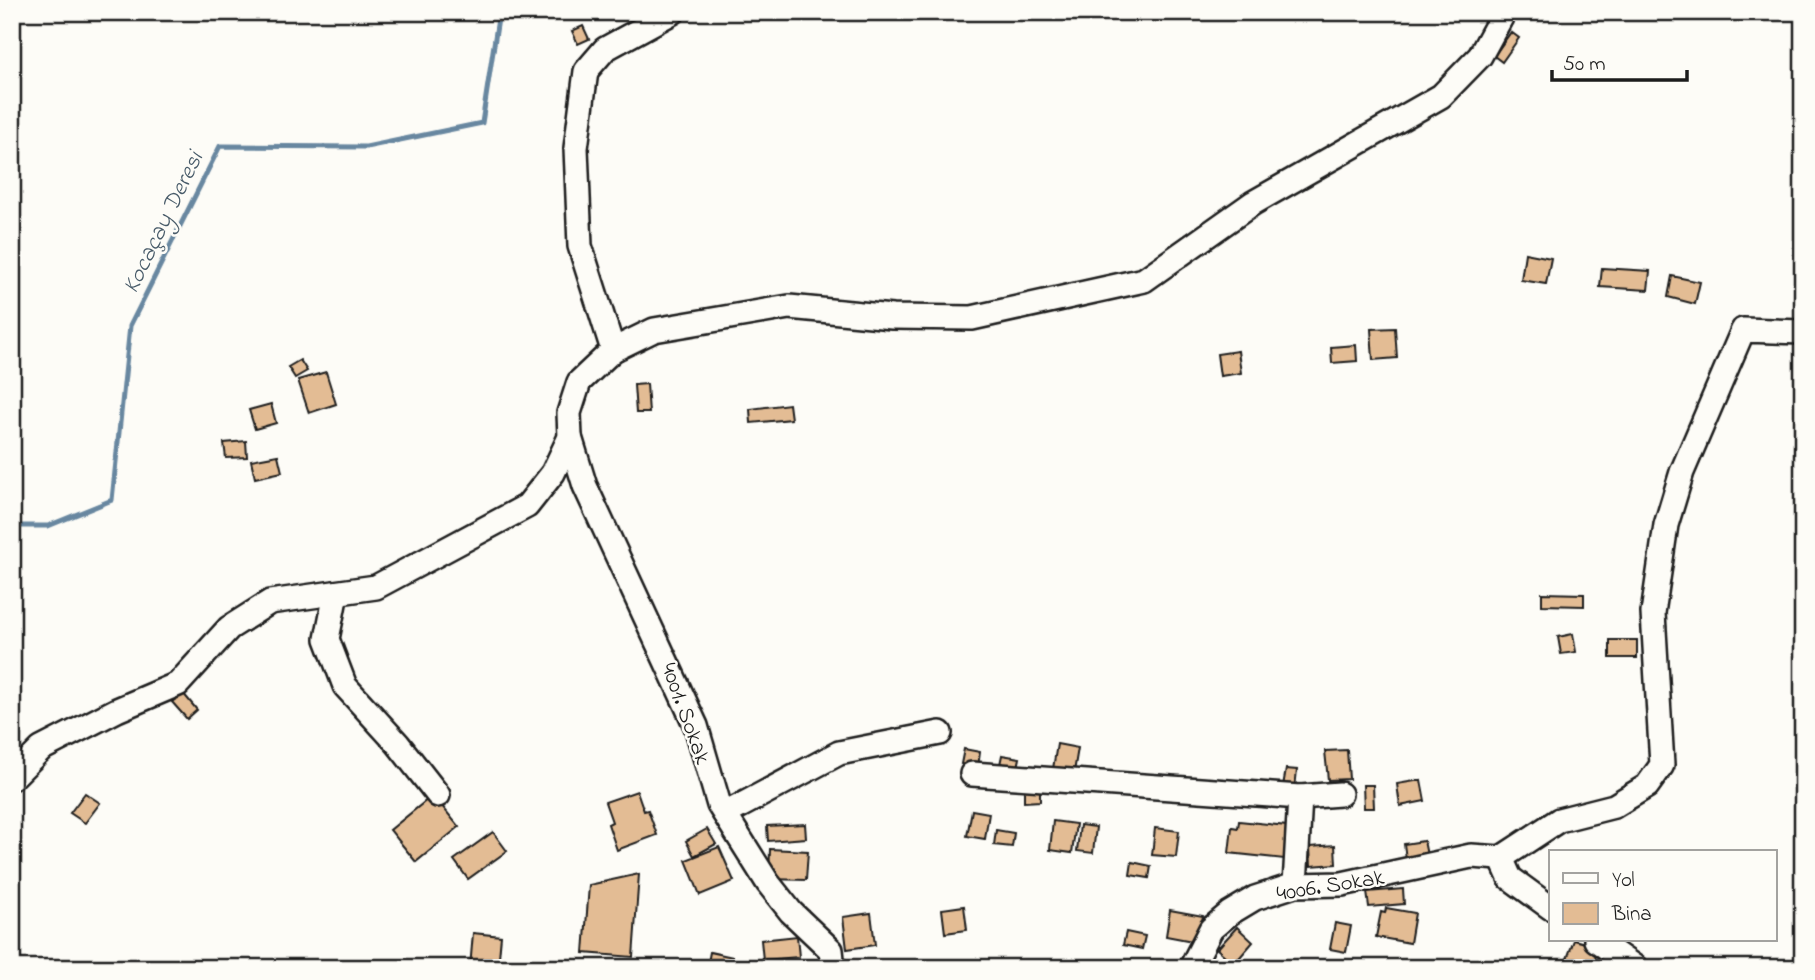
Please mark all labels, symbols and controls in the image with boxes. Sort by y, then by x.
scale bar [1552,38,1687,82]
text: 50 m [1563,50,1606,80]
water label: Kocaçay Deresi [115,144,215,300]
street label: 4001. Sokak [651,659,719,770]
legend [1549,850,1776,942]
street label: 4006. Sokak [1274,862,1387,911]
text: Yol [1612,866,1635,896]
text: Bina [1611,900,1652,930]

